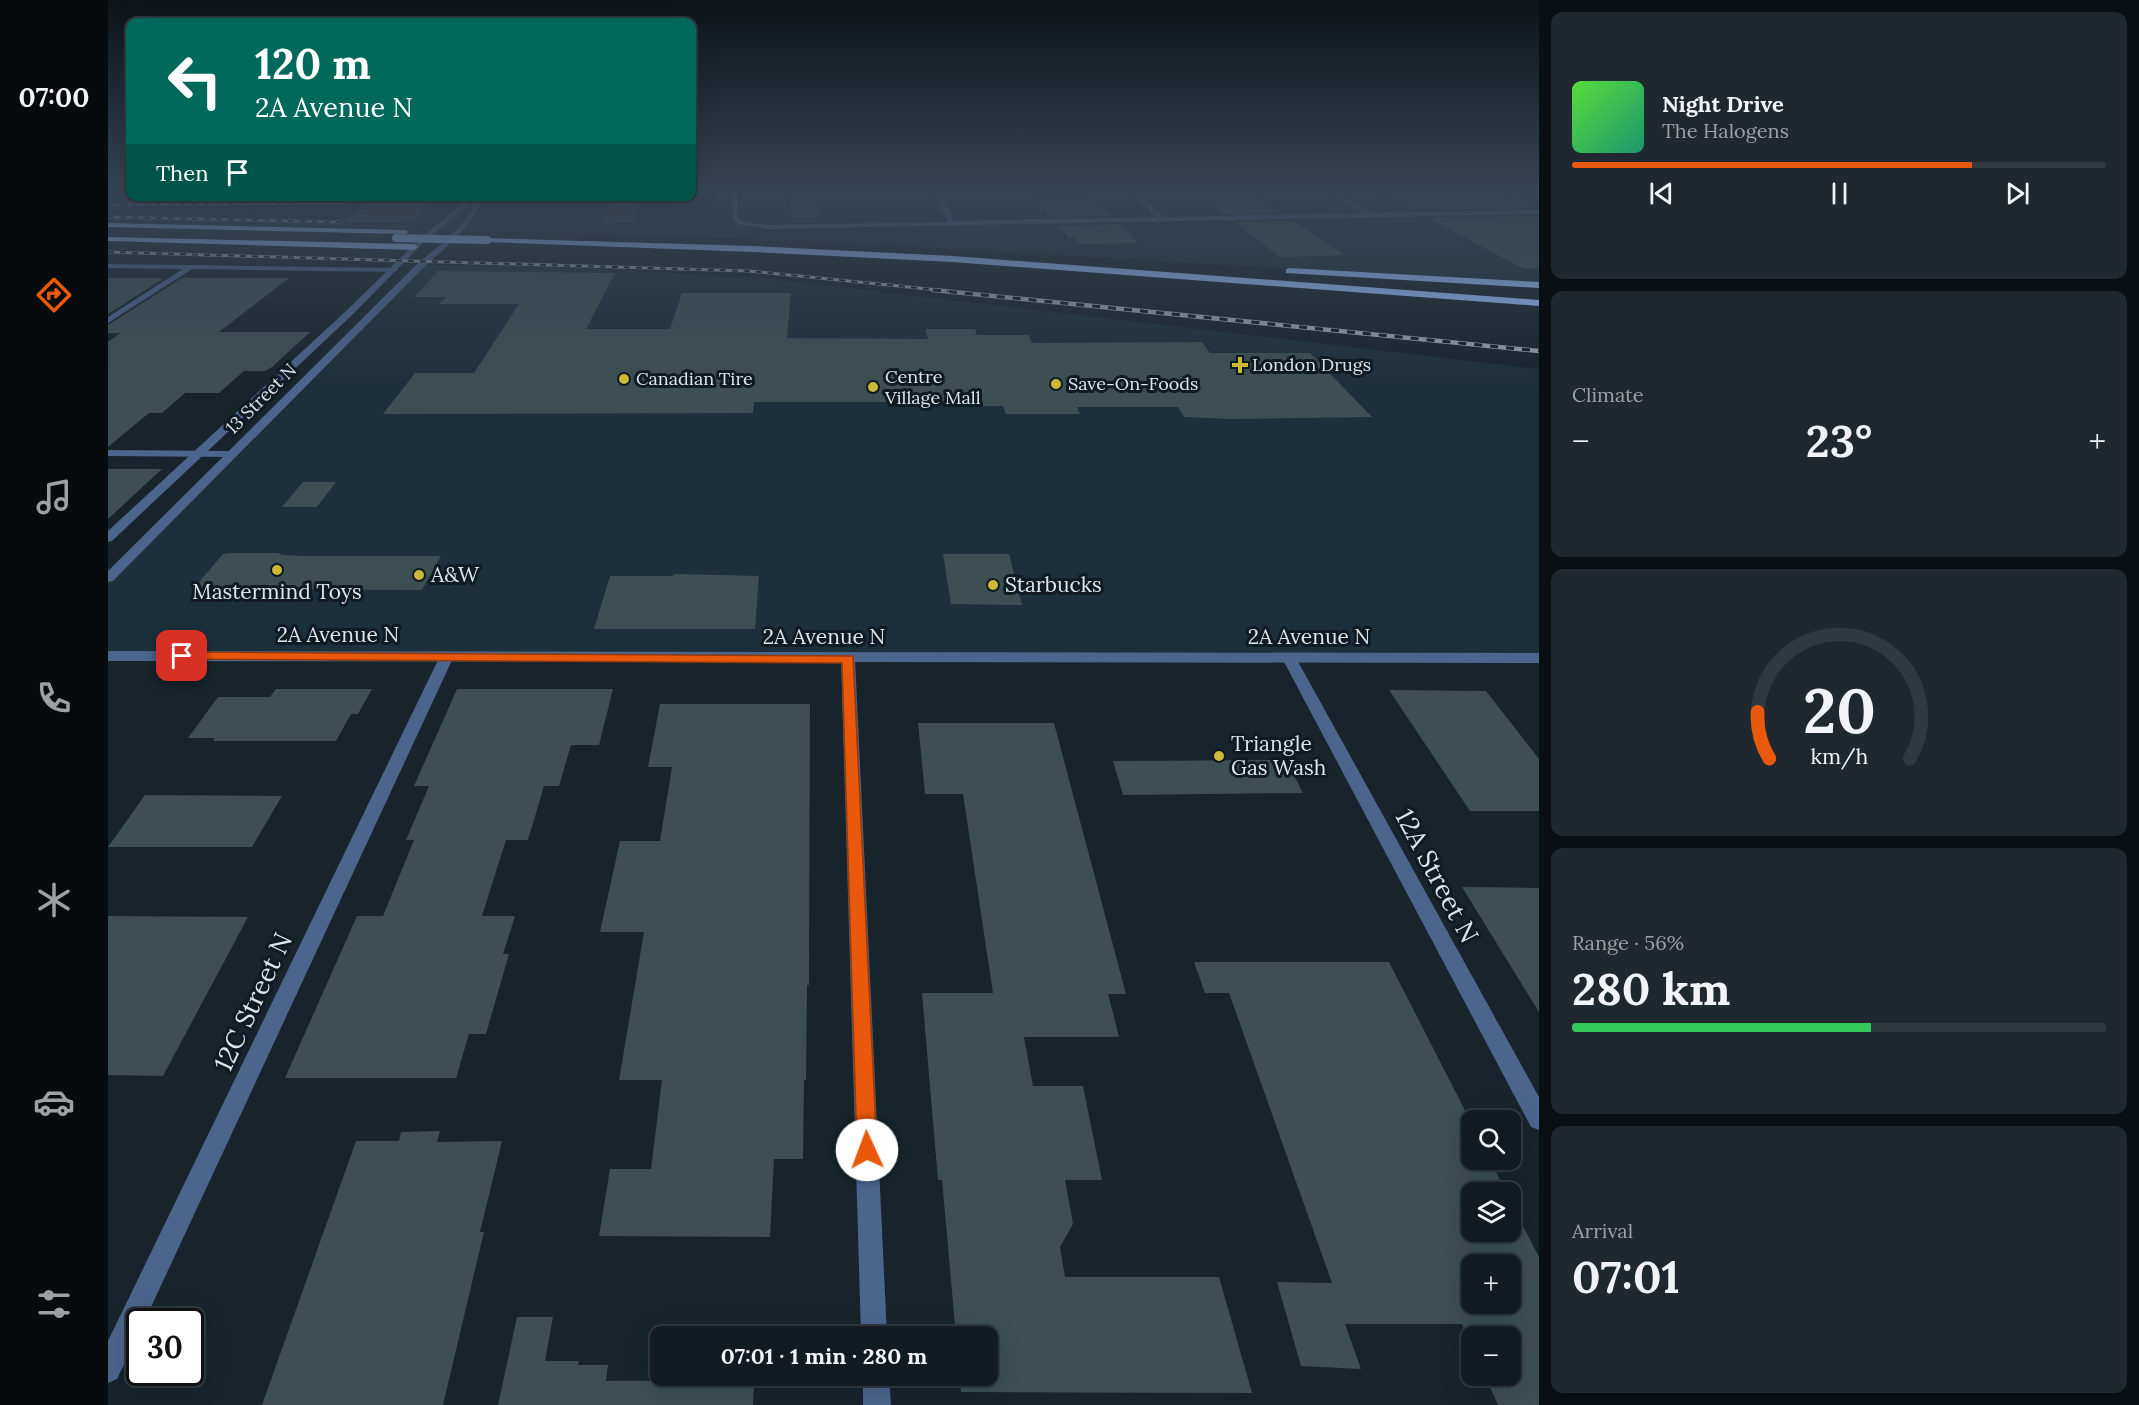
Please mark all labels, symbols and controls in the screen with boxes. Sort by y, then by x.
text: 120 m [255,37,371,91]
icon: left [156,42,234,120]
text: 07:00 [19,80,89,114]
text: 2A Avenue N [255,90,413,124]
text: Night Drive [1662,90,1784,118]
text: The Halogens [1662,118,1789,143]
icon: arrive [221,156,254,189]
text: Then [156,159,209,187]
icon: previous [1645,177,1678,210]
icon: pause [1823,177,1856,210]
icon: next [2001,177,2034,210]
icon: directions [33,274,75,316]
place label: London Drugs [1252,353,1371,376]
street label: 13 Street N [220,358,301,439]
marker: London Drugs [1233,358,1247,372]
place label: Centre Village Mall [884,365,981,409]
place label: Canadian Tire [636,367,753,390]
marker: Canadian Tire [617,372,631,386]
place label: Save-On-Foods [1068,372,1198,395]
marker: Save-On-Foods [1049,377,1063,391]
marker: Centre Village Mall [866,380,880,394]
text: Climate [1572,382,1644,407]
text: 23° [1806,412,1872,469]
text: − [1572,420,1590,462]
text: + [2088,420,2106,462]
icon: music [33,476,75,518]
place label: A&W [430,561,480,588]
marker: Mastermind Toys [270,563,284,577]
marker: A&W [412,568,426,582]
place label: Starbucks [1005,571,1102,598]
place label: Mastermind Toys [192,578,362,605]
marker: Starbucks [986,578,1000,592]
street label: 2A Avenue N [277,621,399,648]
street label: 2A Avenue N [763,623,885,650]
street label: 2A Avenue N [1248,623,1370,650]
pin [156,630,207,681]
icon: arrive [165,639,198,672]
text: 20 [1803,671,1875,751]
icon: phone [33,677,75,719]
place label: Triangle Gas Wash [1231,730,1326,781]
text: km/h [1810,743,1868,771]
marker: Triangle Gas Wash [1212,749,1226,763]
street label: 12A Street N [1388,803,1486,948]
icon: climate [33,879,75,921]
street label: 12C Street N [206,927,299,1076]
text: Range · 56% [1572,930,1684,955]
text: 280 km [1572,960,1730,1017]
icon: car [33,1081,75,1123]
map controls [1461,1110,1521,1386]
button: search [1461,1110,1521,1170]
position arrow [835,1118,899,1182]
button: layers [1461,1182,1521,1242]
text: Arrival [1572,1218,1633,1243]
text: 07:01 [1572,1248,1680,1305]
button: + [1461,1254,1521,1314]
icon: filters [33,1283,75,1325]
speed limit sign: 30 [126,1308,204,1386]
button: − [1461,1326,1521,1386]
text: 07:01 · 1 min · 280 m [721,1342,927,1370]

